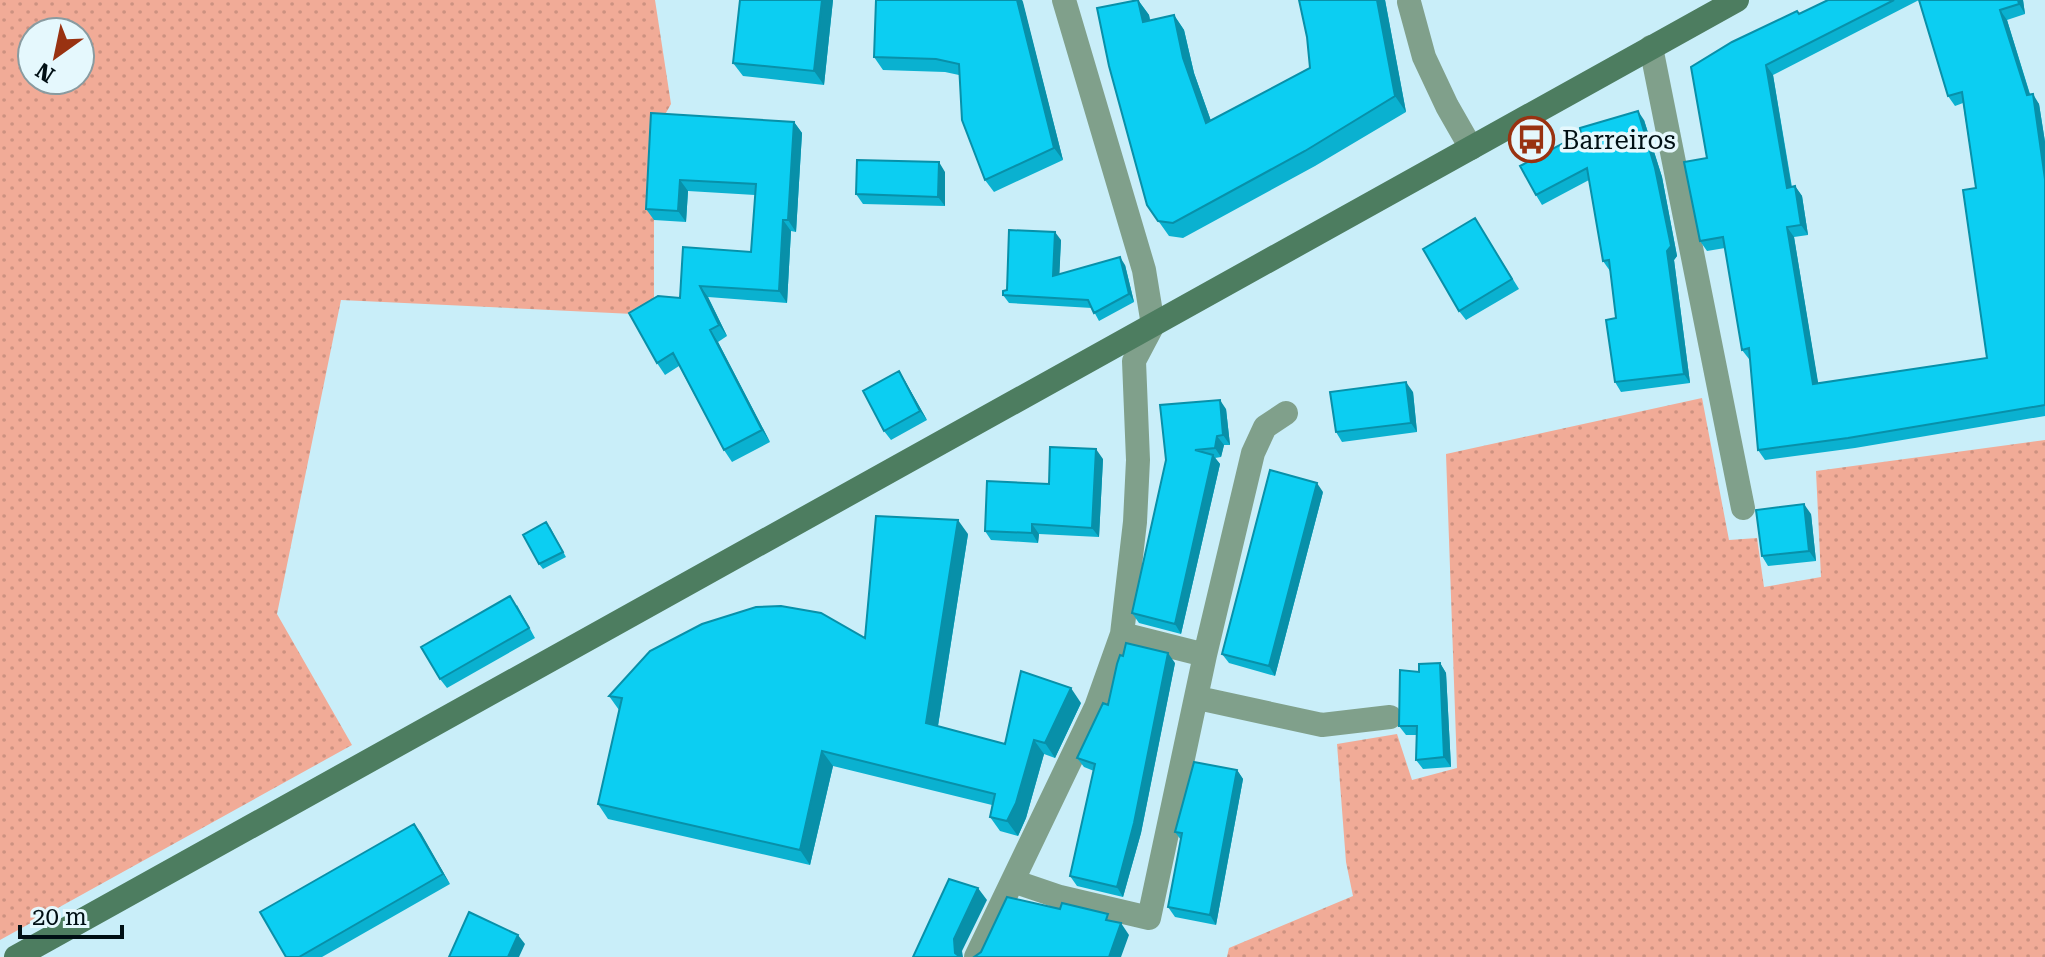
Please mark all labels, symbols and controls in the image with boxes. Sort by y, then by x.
north arrow [16,16,96,96]
text: N [31,57,59,87]
bus stop icon: Barreiros [1507,116,1555,164]
place label: Barreiros [1562,125,1676,155]
scale bar [20,889,122,939]
text: 20 m [32,903,87,931]

